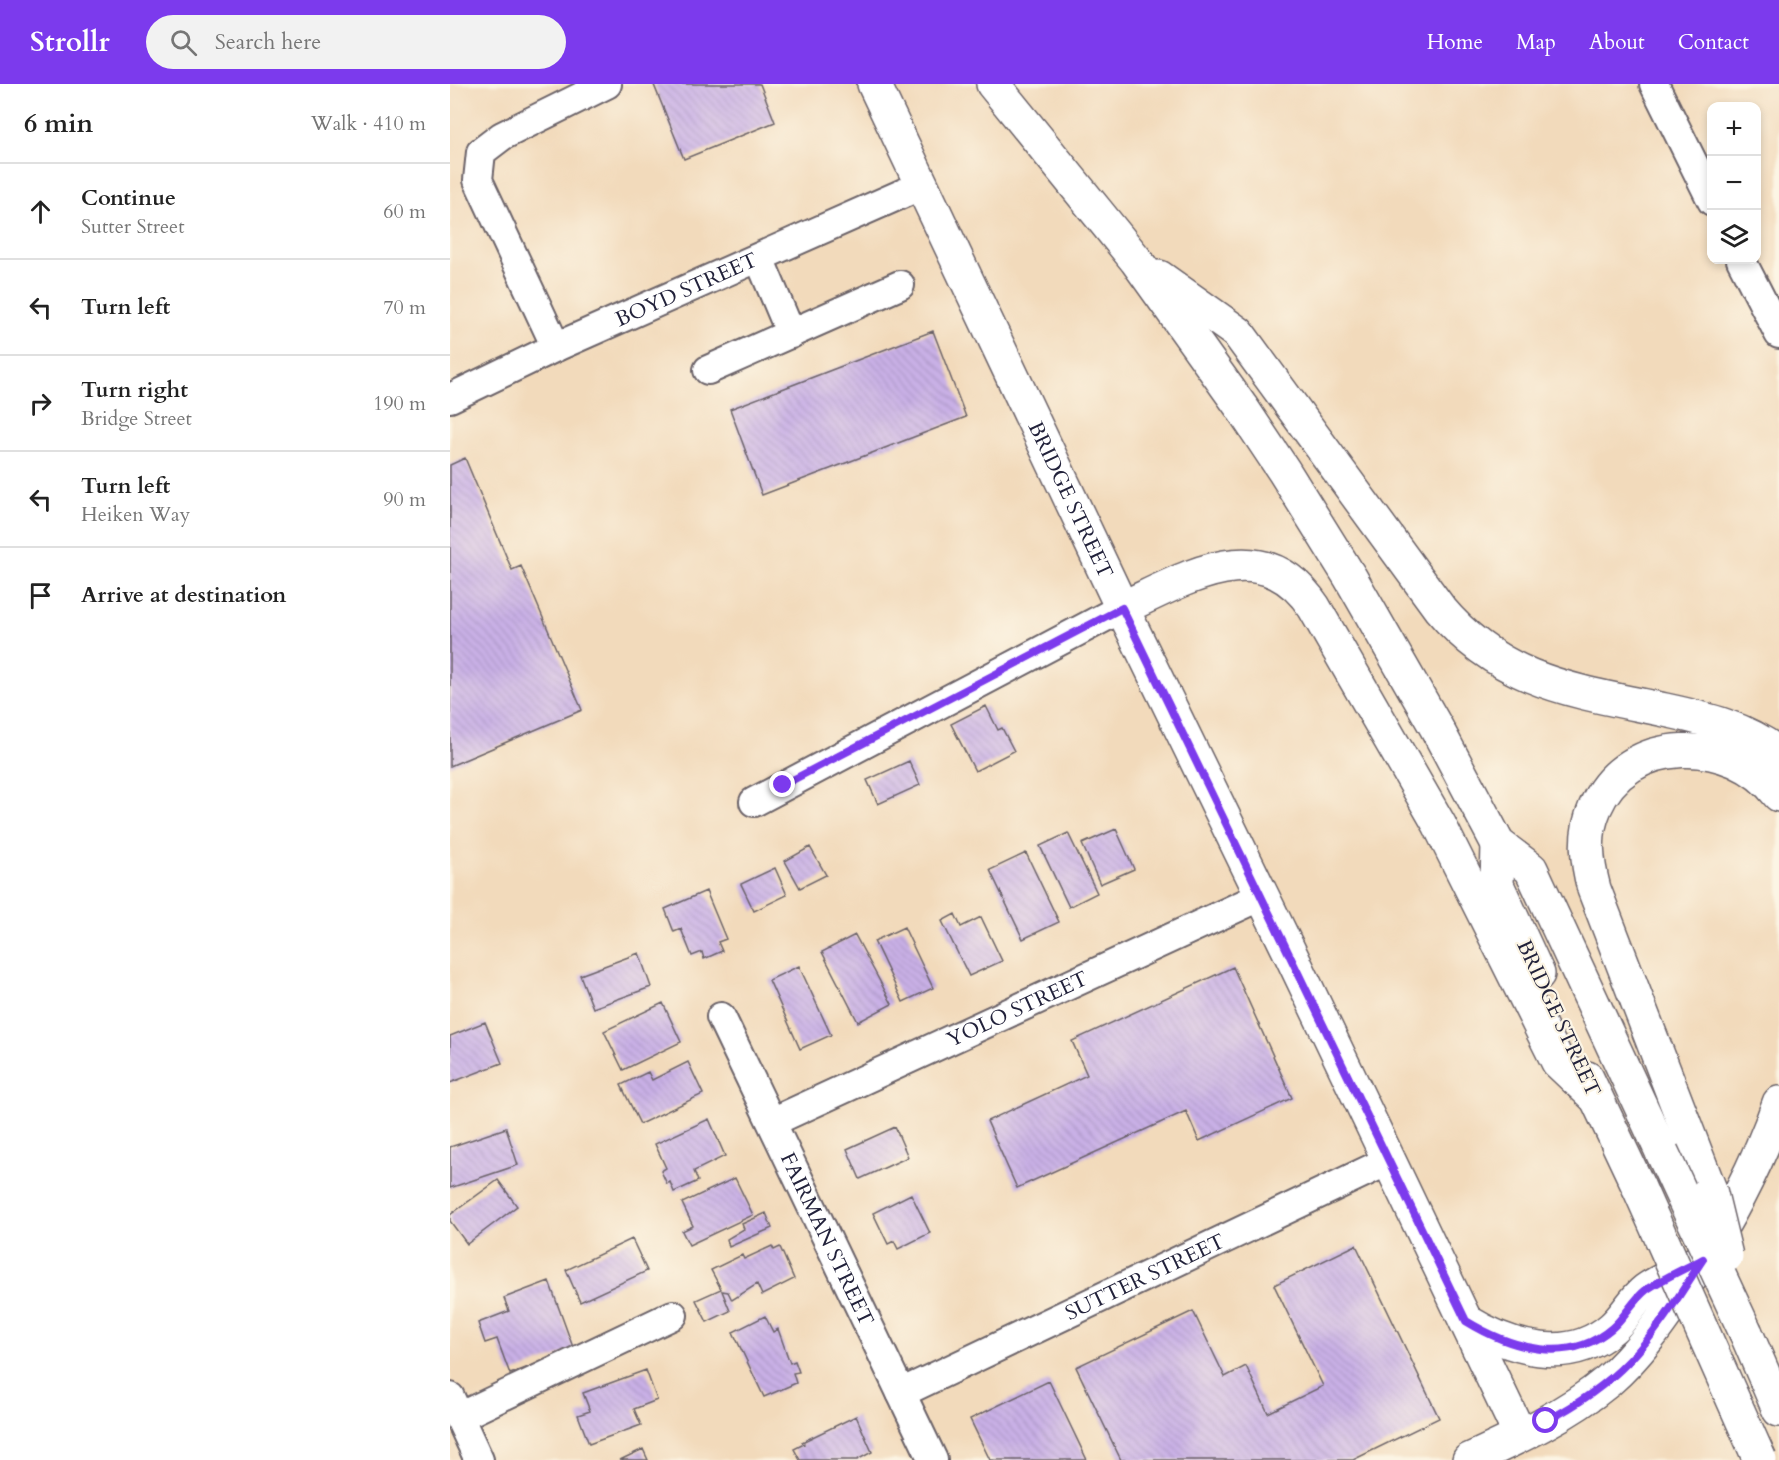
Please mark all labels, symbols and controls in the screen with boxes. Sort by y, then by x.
search box [146,15,566,69]
text: Strollr [30,23,110,61]
icon: search [167,26,200,59]
text: Search here [215,27,321,57]
text: Home [1427,28,1483,57]
text: Map [1516,28,1556,57]
text: About [1589,28,1645,57]
text: Contact [1678,28,1749,57]
map controls [1707,102,1761,264]
button: + [1707,102,1761,156]
text: 6 min [24,106,93,141]
text: Walk · 410 m [311,110,426,137]
button: − [1707,156,1761,210]
text: Continue [81,183,176,213]
icon: ahead [24,195,57,228]
text: 60 m [383,198,426,225]
button: layers [1707,210,1761,264]
text: Sutter Street [81,213,185,240]
street label: BOYD STREET [611,246,762,334]
icon: left [24,291,57,324]
text: Turn left [81,292,170,322]
text: 70 m [383,294,426,321]
text: Turn right [81,375,188,405]
icon: right [24,387,57,420]
text: 190 m [373,390,426,417]
text: Bridge Street [81,405,192,432]
street label: BRIDGE STREET [1021,417,1120,583]
text: Turn left [81,471,170,501]
icon: left [24,483,57,516]
text: 90 m [383,486,426,513]
text: Heiken Way [81,501,190,528]
icon: arrive [24,579,57,612]
text: Arrive at destination [81,580,286,610]
route end [769,771,795,797]
street label: BRIDGE STREET [1509,935,1608,1101]
street label: YOLO STREET [942,964,1093,1054]
street label: FAIRMAN STREET [773,1148,881,1331]
street label: SUTTER STREET [1060,1227,1230,1328]
route start [1532,1407,1558,1433]

